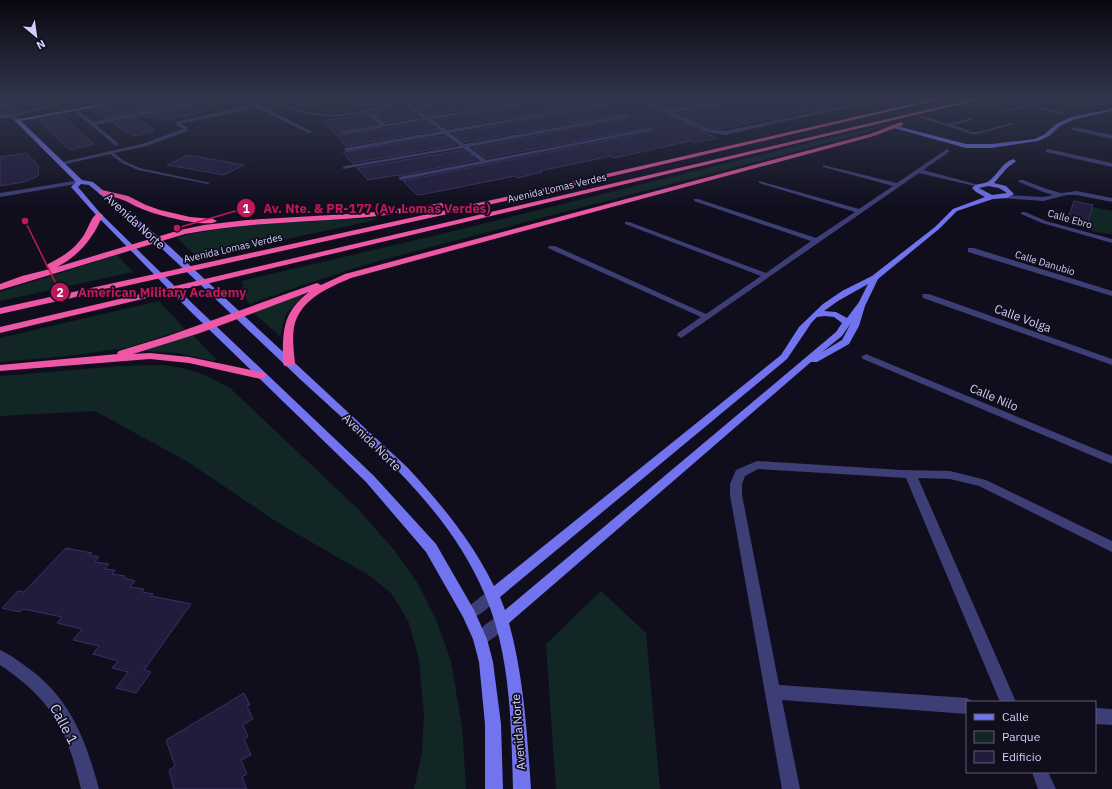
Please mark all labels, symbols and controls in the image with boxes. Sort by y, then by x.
north arrow [16,16,56,56]
text: N [34,37,48,53]
street label: Avenida Lomas Verdes [506,170,608,206]
street label: Avenida Norte [102,190,169,252]
callout: Av. Nte. & PR-177 (Av. Lomas Verdes) [236,196,499,221]
text: Av. Nte. & PR-177 (Av. Lomas Verdes) [263,200,491,217]
text: 1 [242,201,250,216]
street label: Calle Ebro [1046,206,1094,232]
street label: Avenida Lomas Verdes [182,230,284,266]
street label: Calle Danubio [1013,248,1077,278]
callout: American Military Academy [50,280,254,305]
text: American Military Academy [78,284,246,301]
text: 2 [56,285,64,300]
street label: Calle Volga [993,301,1054,335]
street label: Calle Nilo [967,380,1021,414]
street label: Avenida Norte [339,410,405,474]
street label: Avenida Norte [508,693,528,771]
street label: Calle 1 [46,701,82,747]
legend [966,701,1096,773]
text: Calle [1002,709,1029,724]
text: Parque [1002,729,1041,744]
text: Edificio [1002,749,1042,764]

